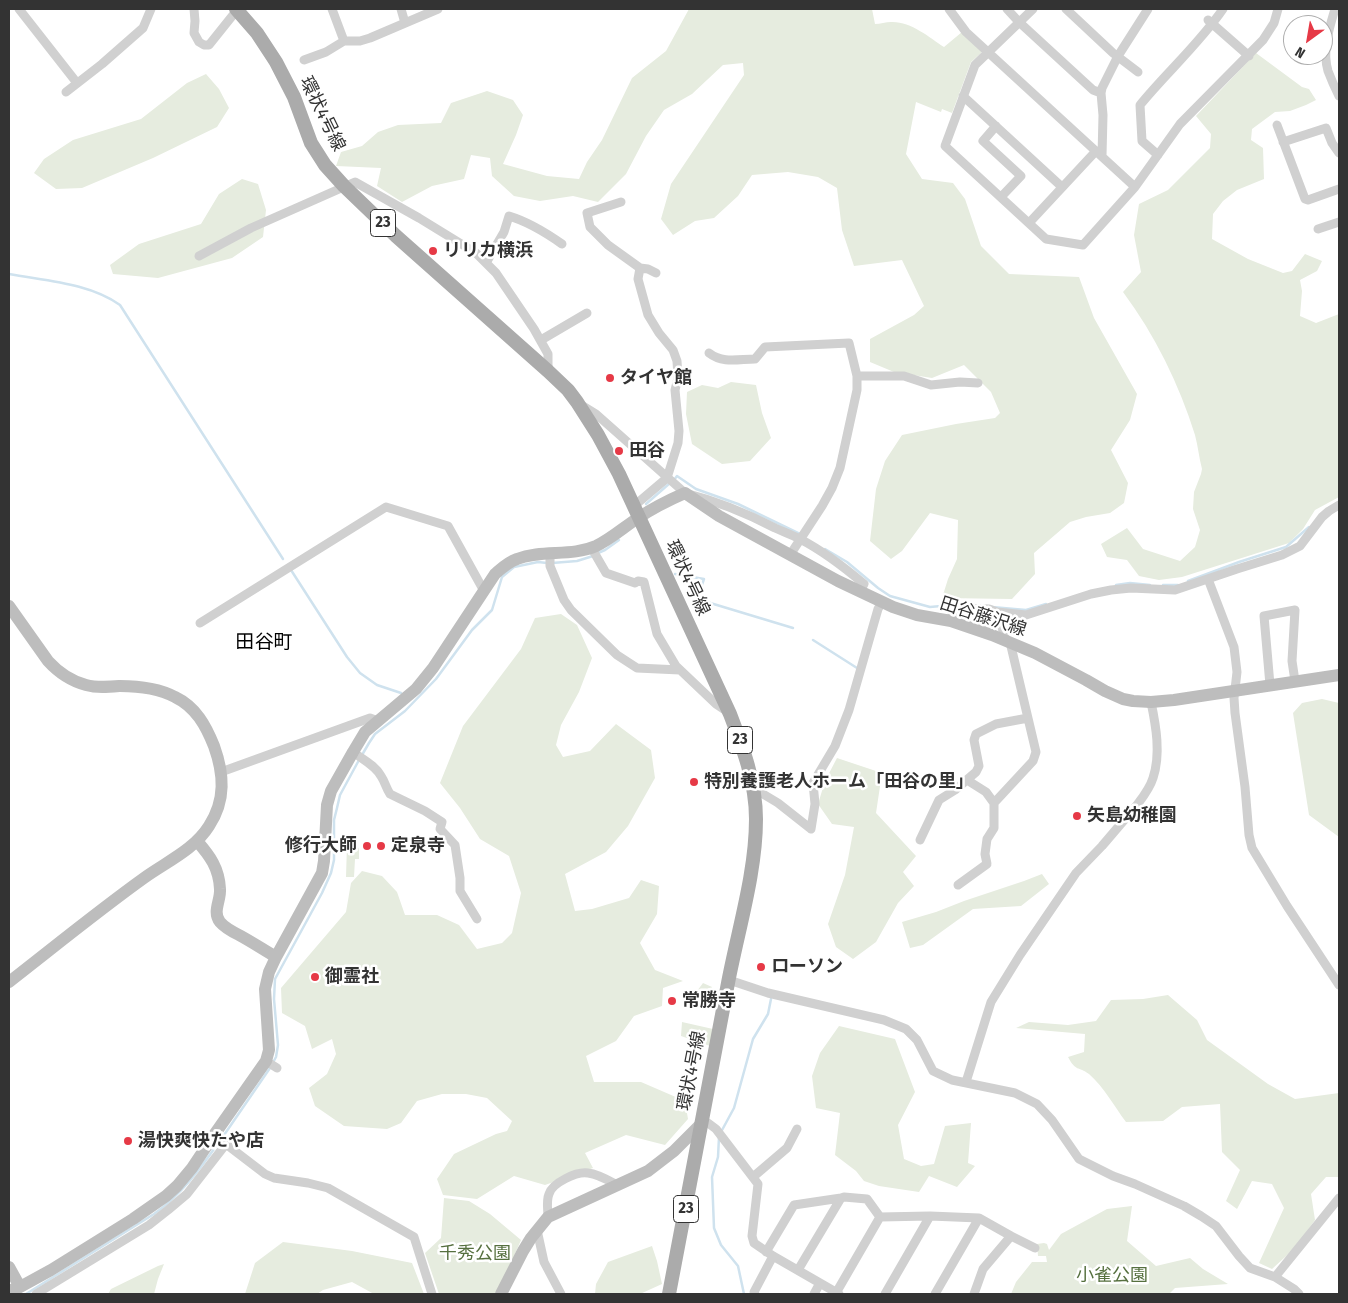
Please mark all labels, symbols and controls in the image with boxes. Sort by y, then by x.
north arrow [1283,15,1333,65]
text: N [1292,43,1308,62]
street label: 環状4号線 [295,73,349,155]
road number: 23 [370,210,396,237]
place label: リリカ横浜 [443,240,533,262]
marker: リリカ横浜 [427,245,439,257]
place label: タイヤ館 [620,367,692,389]
marker: タイヤ館 [604,372,616,384]
place label: 田谷 [629,440,665,462]
marker: 田谷 [613,445,625,457]
street label: 環状4号線 [660,537,714,619]
street label: 田谷藤沢線 [937,593,1029,641]
district label: 田谷町 [236,632,292,654]
road number: 23 [728,726,752,754]
place label: 特別養護老人ホーム「田谷の里」 [704,771,974,793]
marker: 特別養護老人ホーム「田谷の里」 [688,776,700,788]
place label: 矢島幼稚園 [1087,805,1177,827]
marker: 矢島幼稚園 [1071,810,1083,822]
place label: 修行大師 [285,835,357,857]
place label: 定泉寺 [391,835,445,857]
marker: 修行大師 [361,840,373,852]
marker: 定泉寺 [375,840,387,852]
place label: ローソン [771,956,843,978]
marker: ローソン [755,961,767,973]
place label: 御霊社 [325,966,379,988]
marker: 御霊社 [309,971,321,983]
place label: 常勝寺 [682,990,736,1012]
marker: 常勝寺 [666,995,678,1007]
street label: 環状4号線 [674,1029,710,1113]
place label: 湯快爽快たや店 [138,1130,264,1152]
marker: 湯快爽快たや店 [122,1135,134,1147]
road number: 23 [674,1196,698,1222]
park label: 千秀公園 [439,1243,511,1265]
park label: 小雀公園 [1076,1265,1148,1287]

